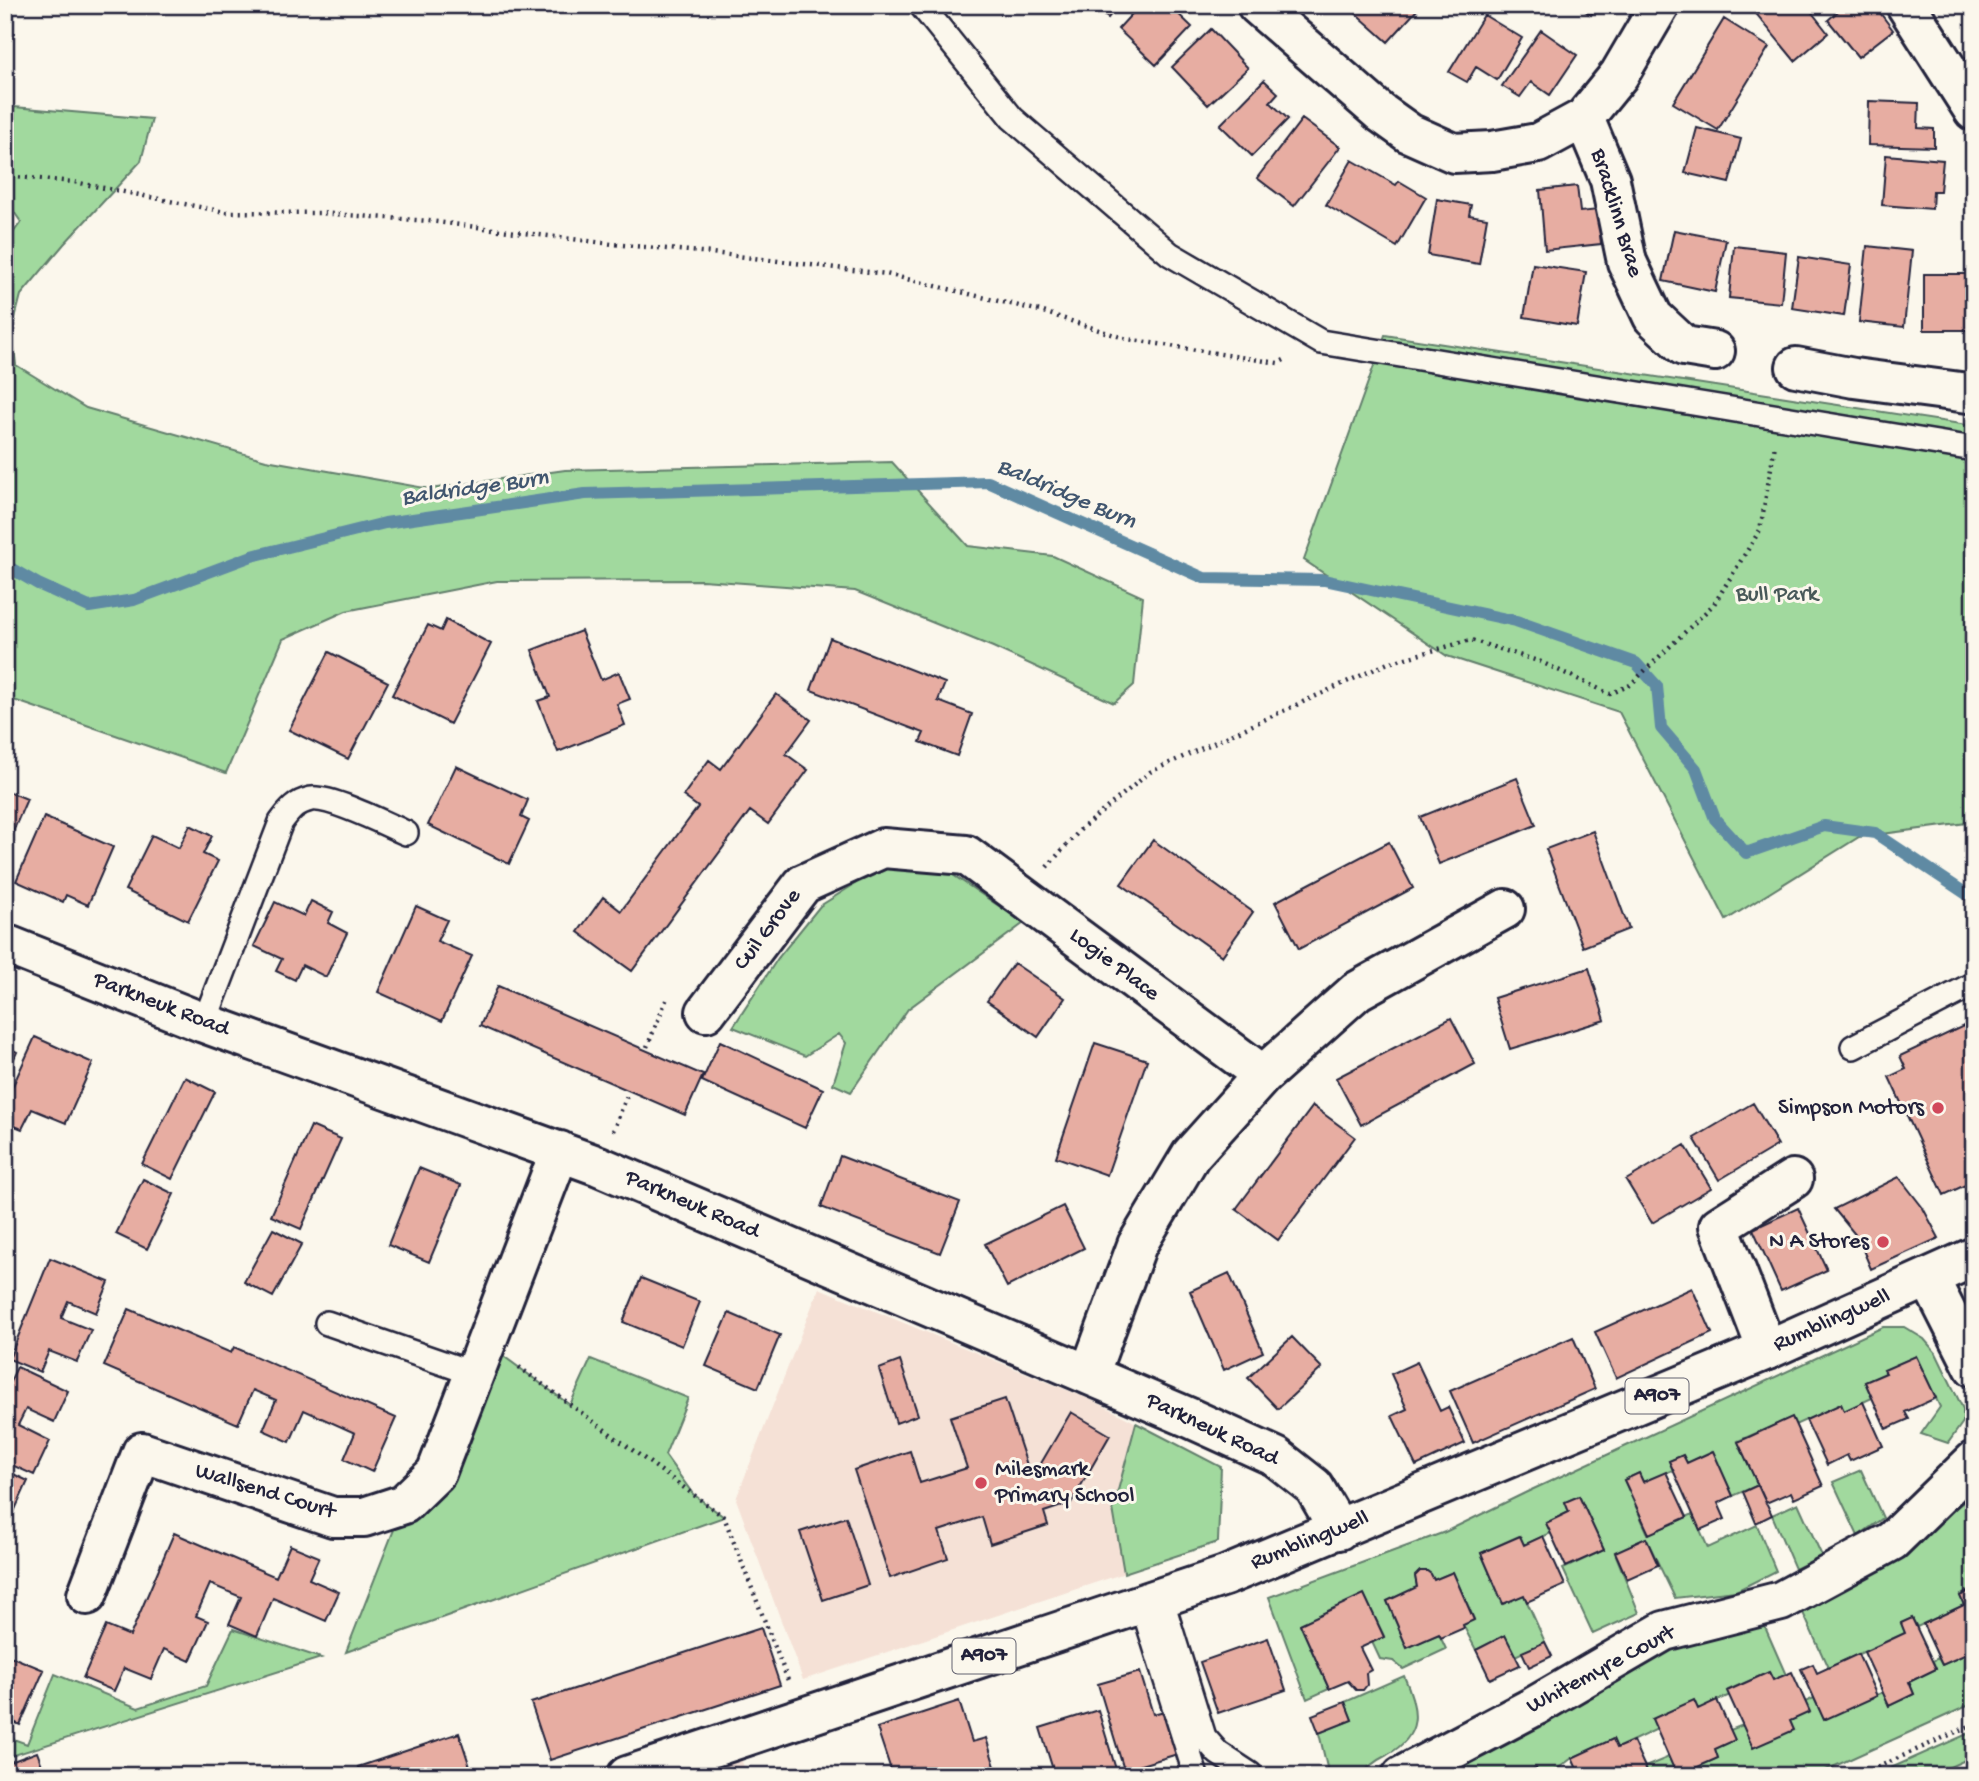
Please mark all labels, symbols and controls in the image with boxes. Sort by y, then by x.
street label: Bracklinn Brae [1583,145,1649,281]
water label: Baldridge Burn [992,453,1140,537]
water label: Baldridge Burn [400,464,551,514]
park label: Bull Park [1735,582,1821,609]
street label: Cuil Grove [729,883,808,976]
street label: Logie Place [1064,922,1165,1008]
street label: Parkneuk Road [88,966,234,1044]
place label: Simpson Motors [1778,1095,1925,1122]
marker: Simpson Motors [1930,1100,1946,1116]
street label: Parkneuk Road [620,1164,765,1246]
place label: N A Stores [1769,1229,1870,1256]
marker: N A Stores [1875,1234,1891,1250]
street label: Rumblingwell [1769,1283,1895,1359]
road number: A907 [1626,1378,1688,1414]
street label: Parkneuk Road [1140,1387,1284,1473]
place label: Milesmark Primary School [994,1457,1135,1510]
street label: Wallsend Court [192,1458,340,1527]
marker: Milesmark Primary School [973,1475,989,1491]
street label: Rumblingwell [1247,1505,1373,1577]
street label: Whitemyre Court [1522,1619,1681,1720]
road number: A907 [953,1638,1016,1674]

